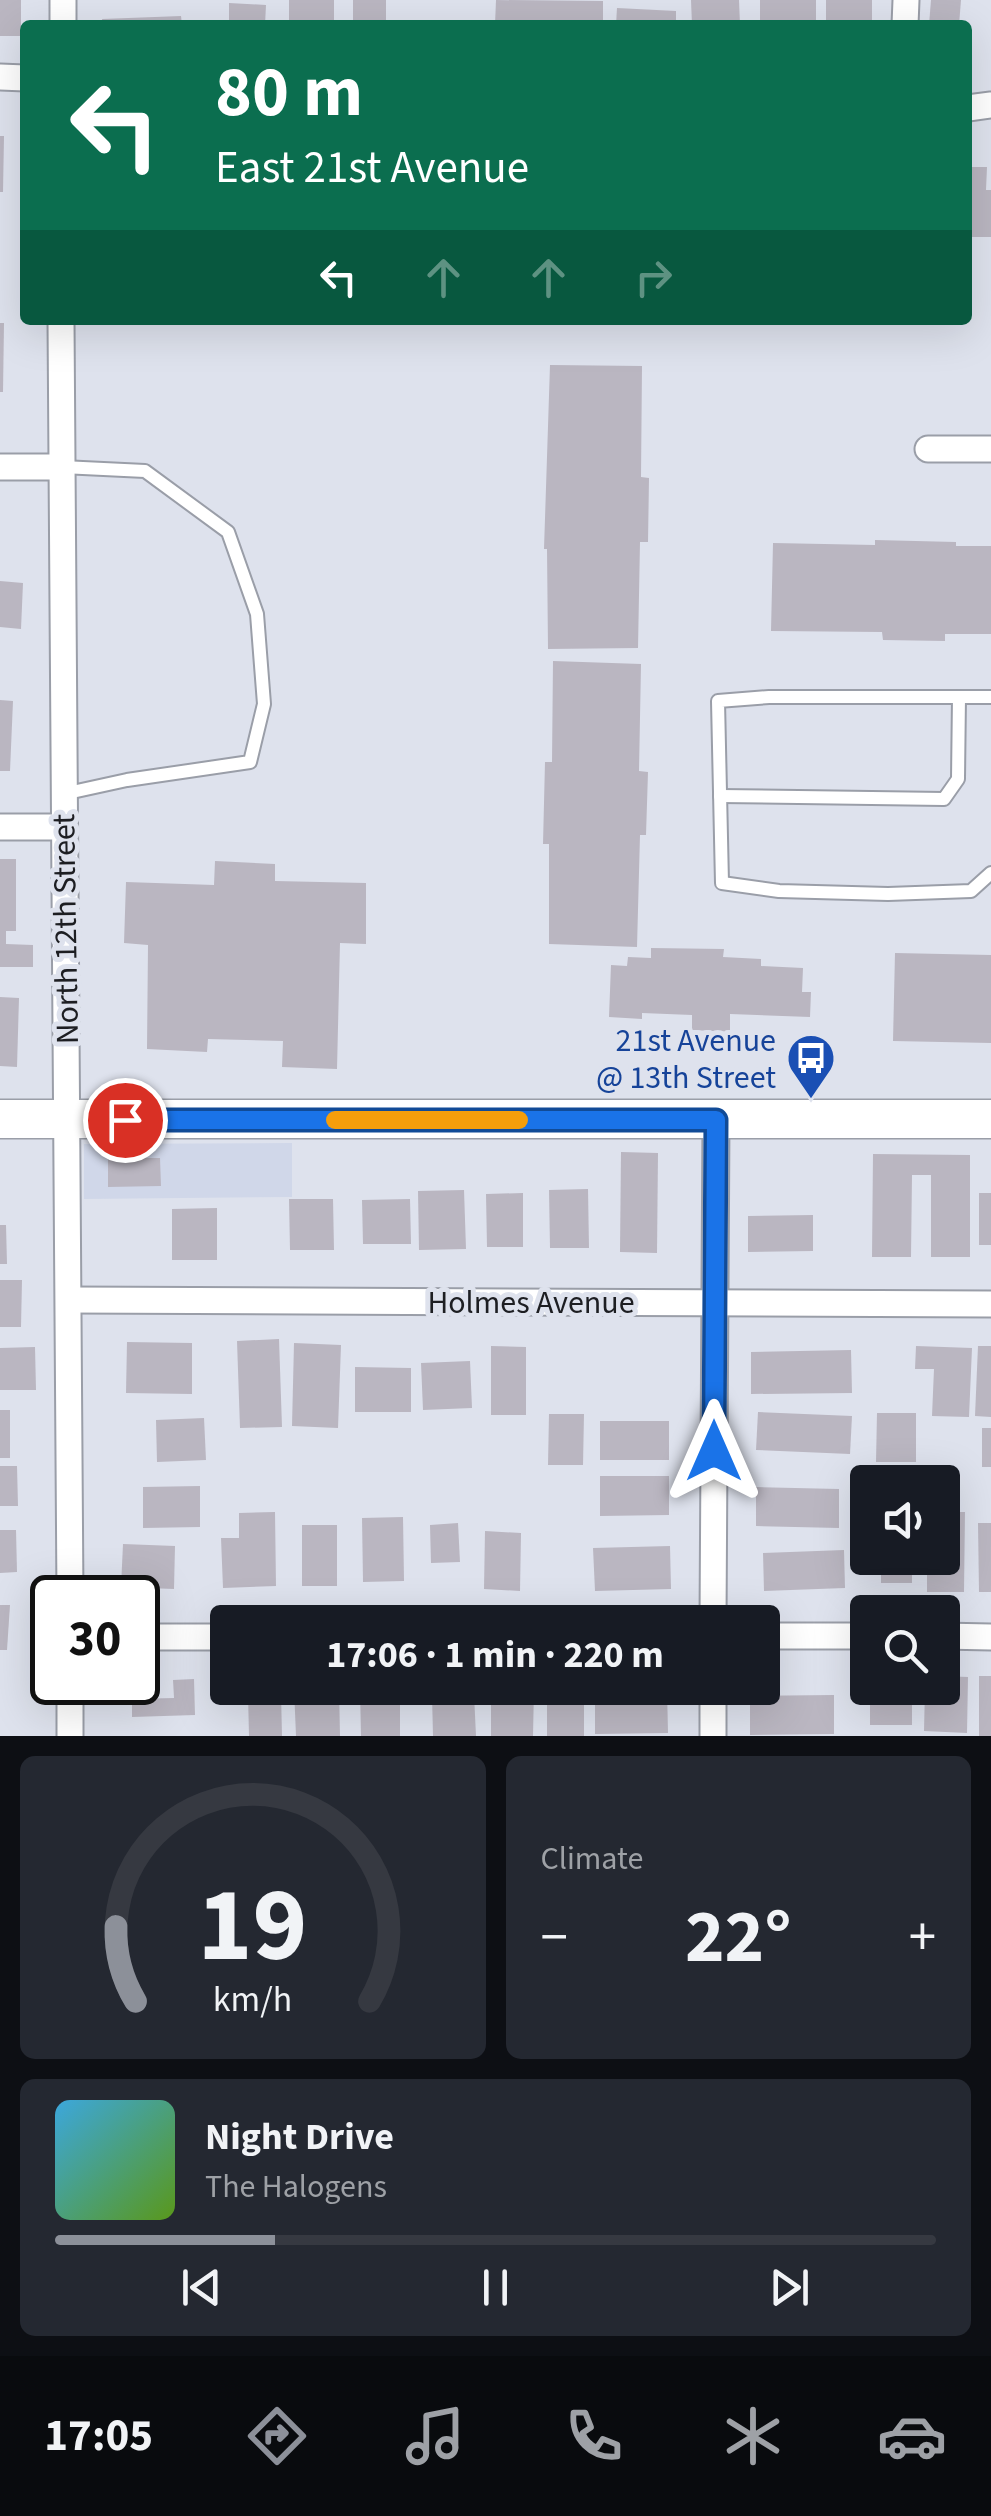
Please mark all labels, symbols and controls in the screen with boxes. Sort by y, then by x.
text: 80 m [215,43,363,143]
icon: left [50,60,180,190]
text: East 21st Avenue [215,136,529,200]
icon: left [311,250,366,305]
icon: ahead [416,250,471,305]
icon: ahead [521,250,576,305]
icon: right [626,250,681,305]
street label: North 12th Street [41,813,91,1045]
place label: 21st Avenue @ 13th Street [596,1018,776,1101]
bus stop icon: 21st Avenue @ 13th Street [785,1032,837,1100]
pin [83,1078,168,1163]
icon: arrive [98,1093,153,1148]
street label: Holmes Avenue [427,1280,635,1326]
position arrow [662,1399,766,1503]
map controls [850,1465,960,1705]
button: sound [850,1465,960,1575]
speed limit sign: 30 [30,1575,160,1705]
button: search [850,1595,960,1705]
text: 17:06 · 1 min · 220 m [326,1628,664,1682]
text: Climate [541,1836,643,1882]
text: 19 [198,1853,308,2001]
text: 22° [685,1884,792,1991]
text: − [541,1899,568,1977]
text: + [909,1899,936,1977]
text: km/h [213,1974,292,2025]
text: Night Drive [205,2110,394,2164]
text: The Halogens [205,2164,387,2210]
icon: previous [174,2260,229,2315]
icon: pause [468,2260,523,2315]
icon: next [762,2260,817,2315]
icon: directions [242,2401,312,2471]
icon: music [400,2401,470,2471]
icon: phone [559,2401,629,2471]
icon: climate [718,2401,788,2471]
icon: car [877,2401,947,2471]
text: 17:05 [44,2404,153,2468]

